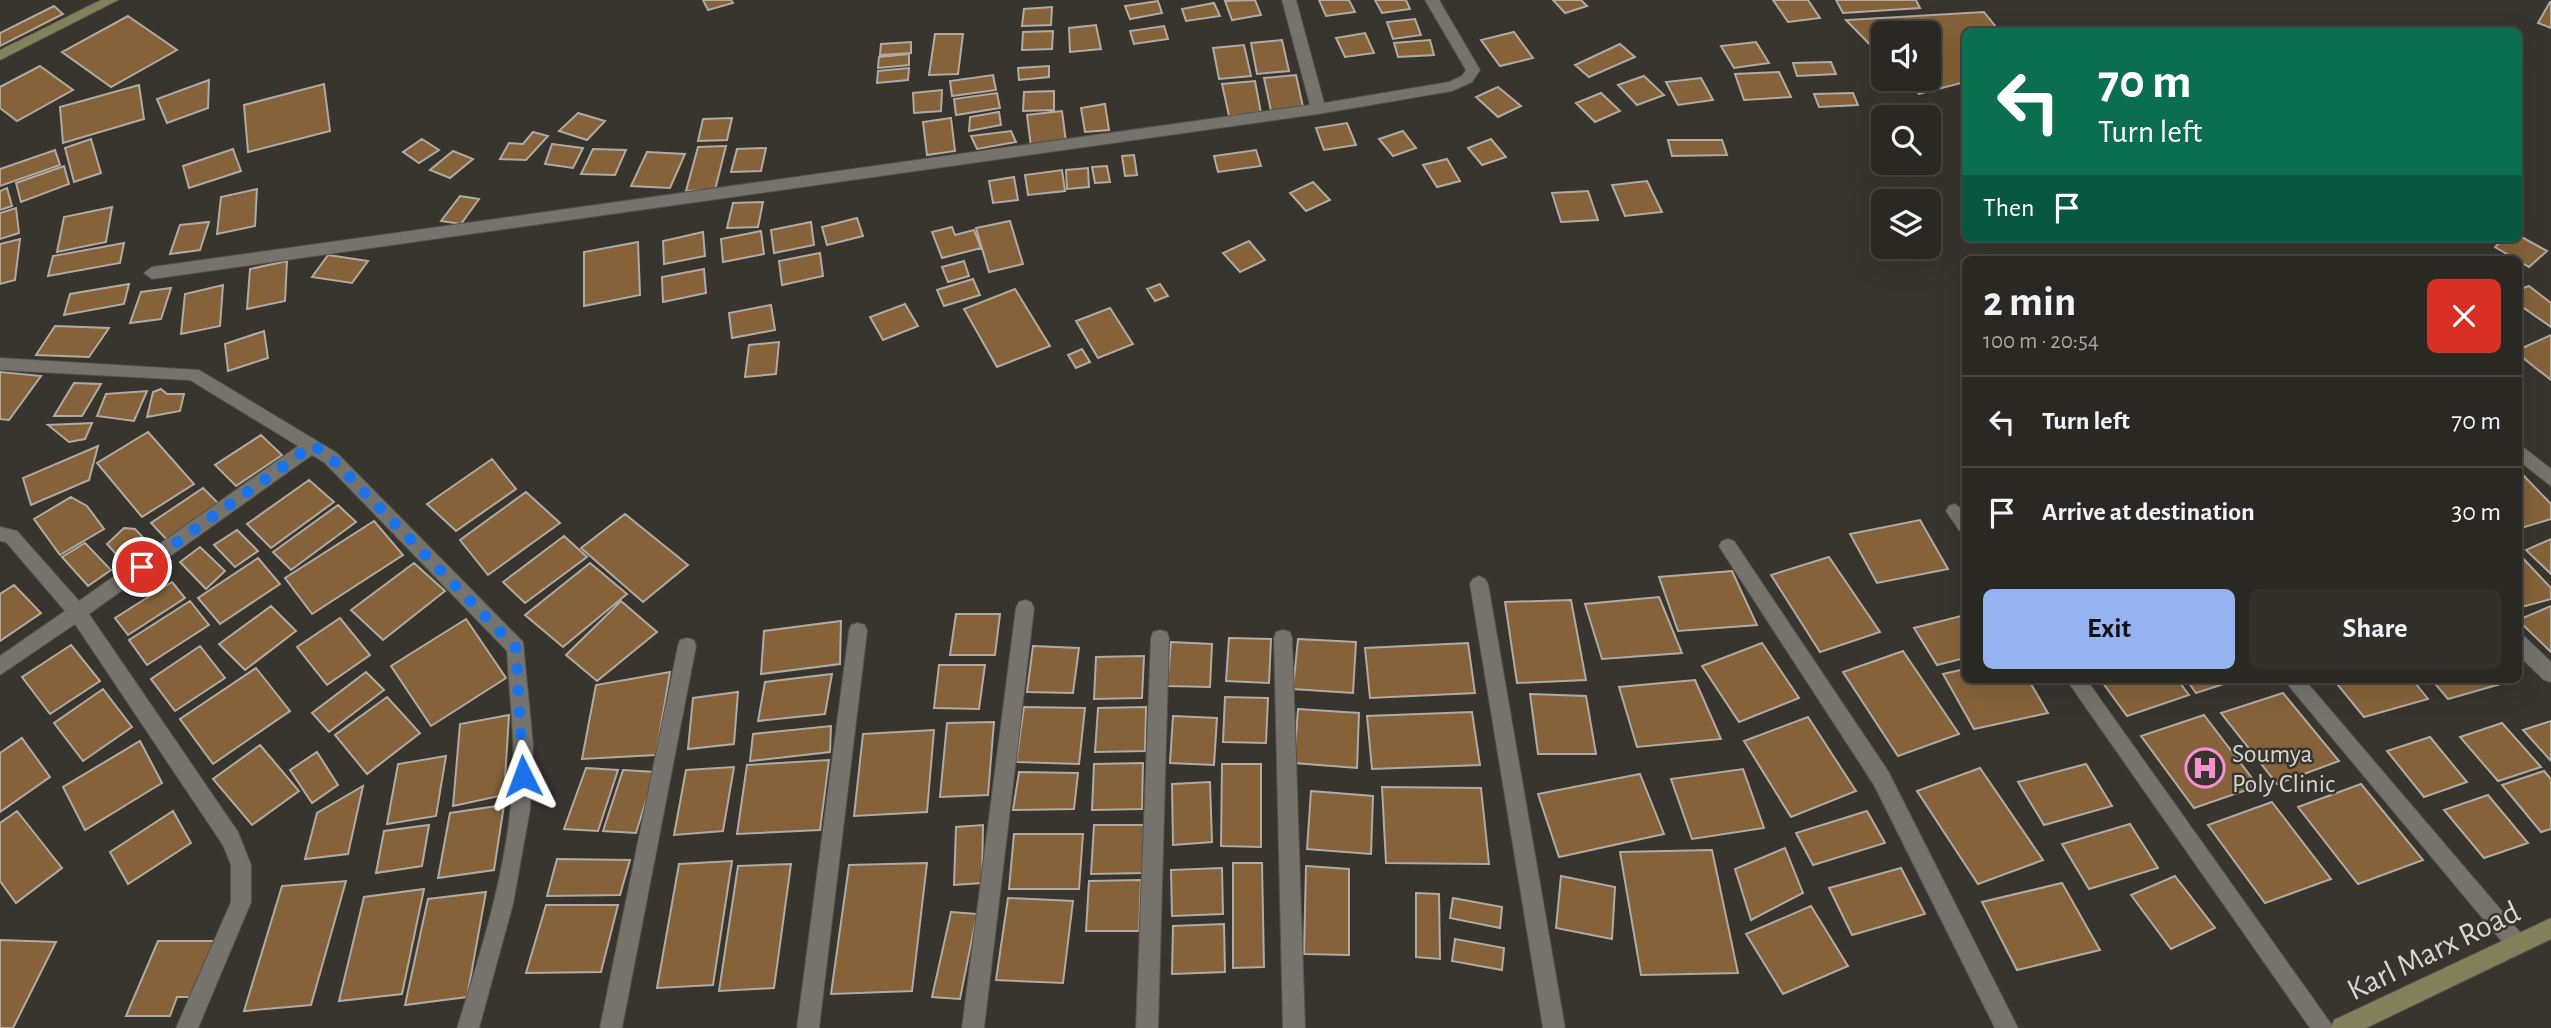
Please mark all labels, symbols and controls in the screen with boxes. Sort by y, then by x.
map controls [1871,21,1941,259]
button: sound [1871,21,1941,91]
icon: left [1983,56,2074,147]
text: 70 m [2098,58,2192,107]
button: search [1871,105,1941,175]
text: Turn left [2098,116,2202,148]
button: layers [1871,189,1941,259]
icon: arrive [2048,189,2086,227]
text: Then [1983,195,2034,221]
button: close [2427,279,2501,353]
text: 2 min [1983,281,2076,323]
text: 100 m · 20:54 [1983,330,2099,353]
icon: left [1983,403,2021,441]
text: Turn left [2042,408,2130,434]
text: 70 m [2451,408,2501,434]
icon: arrive [1983,494,2021,532]
text: Arrive at destination [2042,499,2255,525]
text: 30 m [2451,499,2501,525]
pin [112,537,172,597]
icon: arrive [123,548,161,586]
button: Exit [1983,589,2235,669]
button: Share [2249,589,2501,669]
position arrow [486,739,560,813]
place label: Soumya Poly Clinic [2232,741,2335,797]
hospital icon: Soumya Poly Clinic [2184,747,2226,789]
street label: Karl Marx Road [2342,895,2525,1006]

